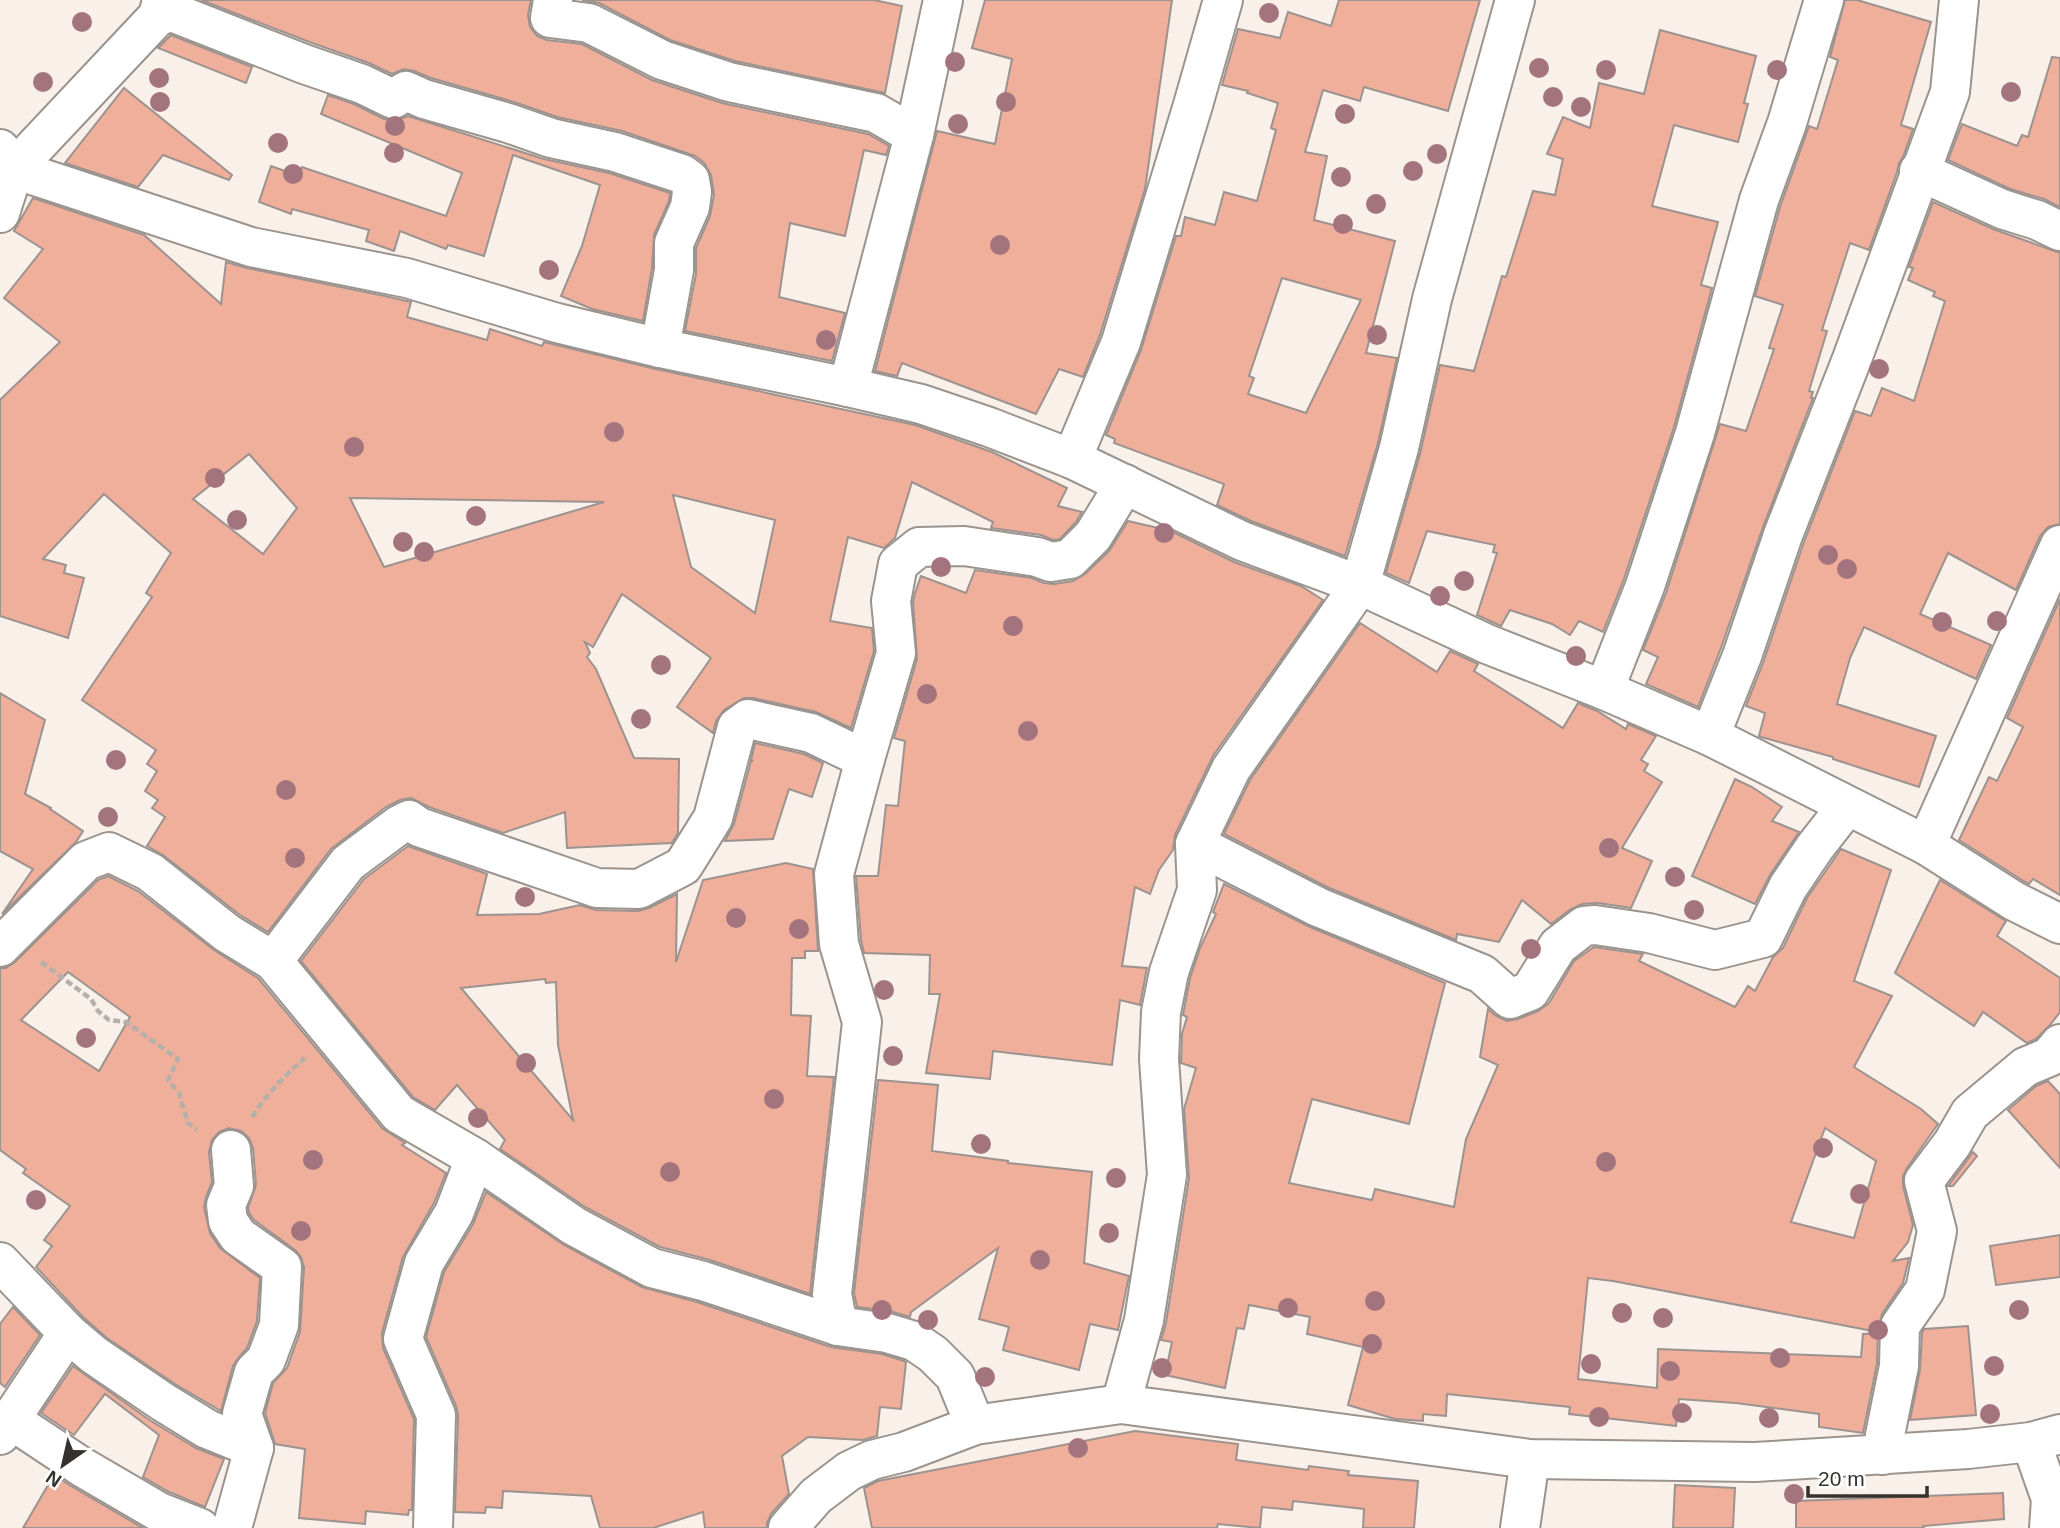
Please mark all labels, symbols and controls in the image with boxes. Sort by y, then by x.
north arrow [28,1430,98,1500]
scale bar [1808,1454,1927,1498]
text: N [42,1466,65,1491]
text: 20 m [1818,1467,1865,1490]

